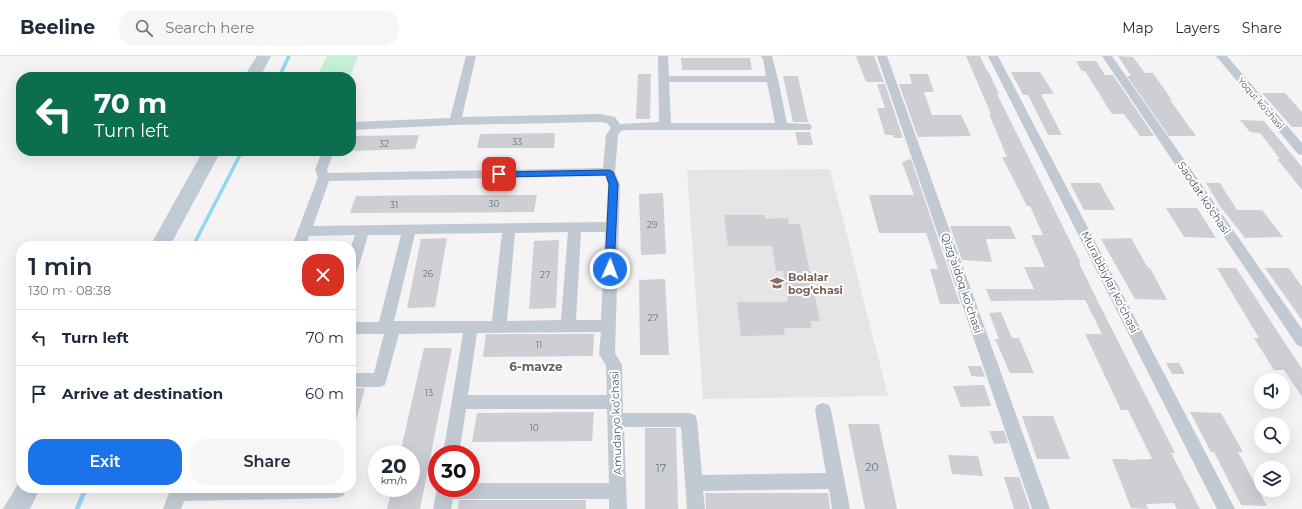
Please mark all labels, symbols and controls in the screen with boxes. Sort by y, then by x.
search box [119,10,399,46]
text: Beeline [20,16,95,39]
icon: search [133,17,155,39]
text: Search here [165,18,254,37]
text: Map [1122,19,1153,37]
text: Layers [1175,19,1220,37]
text: Share [1242,19,1282,37]
street label: Yoqut ko'chasi [1236,75,1286,131]
text: 70 m [94,86,167,120]
icon: left [28,88,80,140]
text: Turn left [94,120,169,142]
house number: 33 [512,136,522,147]
house number: 32 [379,138,389,149]
pin [482,157,516,191]
street label: Saodat ko'chasi [1174,159,1234,237]
icon: arrive [488,163,510,185]
house number: 30 [488,198,500,209]
house number: 31 [390,199,398,210]
house number: 29 [647,219,658,230]
street label: Murabbiylar ko'chasi [1078,229,1142,335]
street label: Qizg'aldoq ko'chasi [938,231,986,335]
position arrow [589,248,631,290]
text: 1 min [28,252,92,281]
button: close [302,254,344,296]
house number: 26 [423,268,434,279]
house number: 27 [540,269,550,280]
place label: Bolalar bog'chasi [788,270,843,297]
school or university icon: Bolalar bog'chasi [769,275,785,291]
text: 130 m · 08:38 [28,282,111,298]
house number: 27 [648,312,658,323]
icon: left [28,327,50,349]
text: Turn left [62,328,129,347]
text: 70 m [306,328,344,347]
house number: 11 [536,339,542,350]
district label: 6-mavze [509,359,563,374]
street label: Amudaryo ko'chasi [607,371,625,475]
map controls [1254,373,1290,497]
button: sound [1254,373,1290,409]
icon: arrive [28,383,50,405]
text: Arrive at destination [62,384,223,403]
text: 60 m [305,384,344,403]
house number: 13 [425,387,433,398]
button: search [1254,417,1290,453]
house number: 10 [529,422,539,433]
button: Exit [28,439,182,485]
button: Share [190,439,344,485]
speed limit sign: 30 [428,445,480,497]
text: 20 [381,454,407,478]
house number: 20 [865,460,879,474]
house number: 17 [656,461,666,475]
button: layers [1254,461,1290,497]
text: km/h [381,474,407,487]

